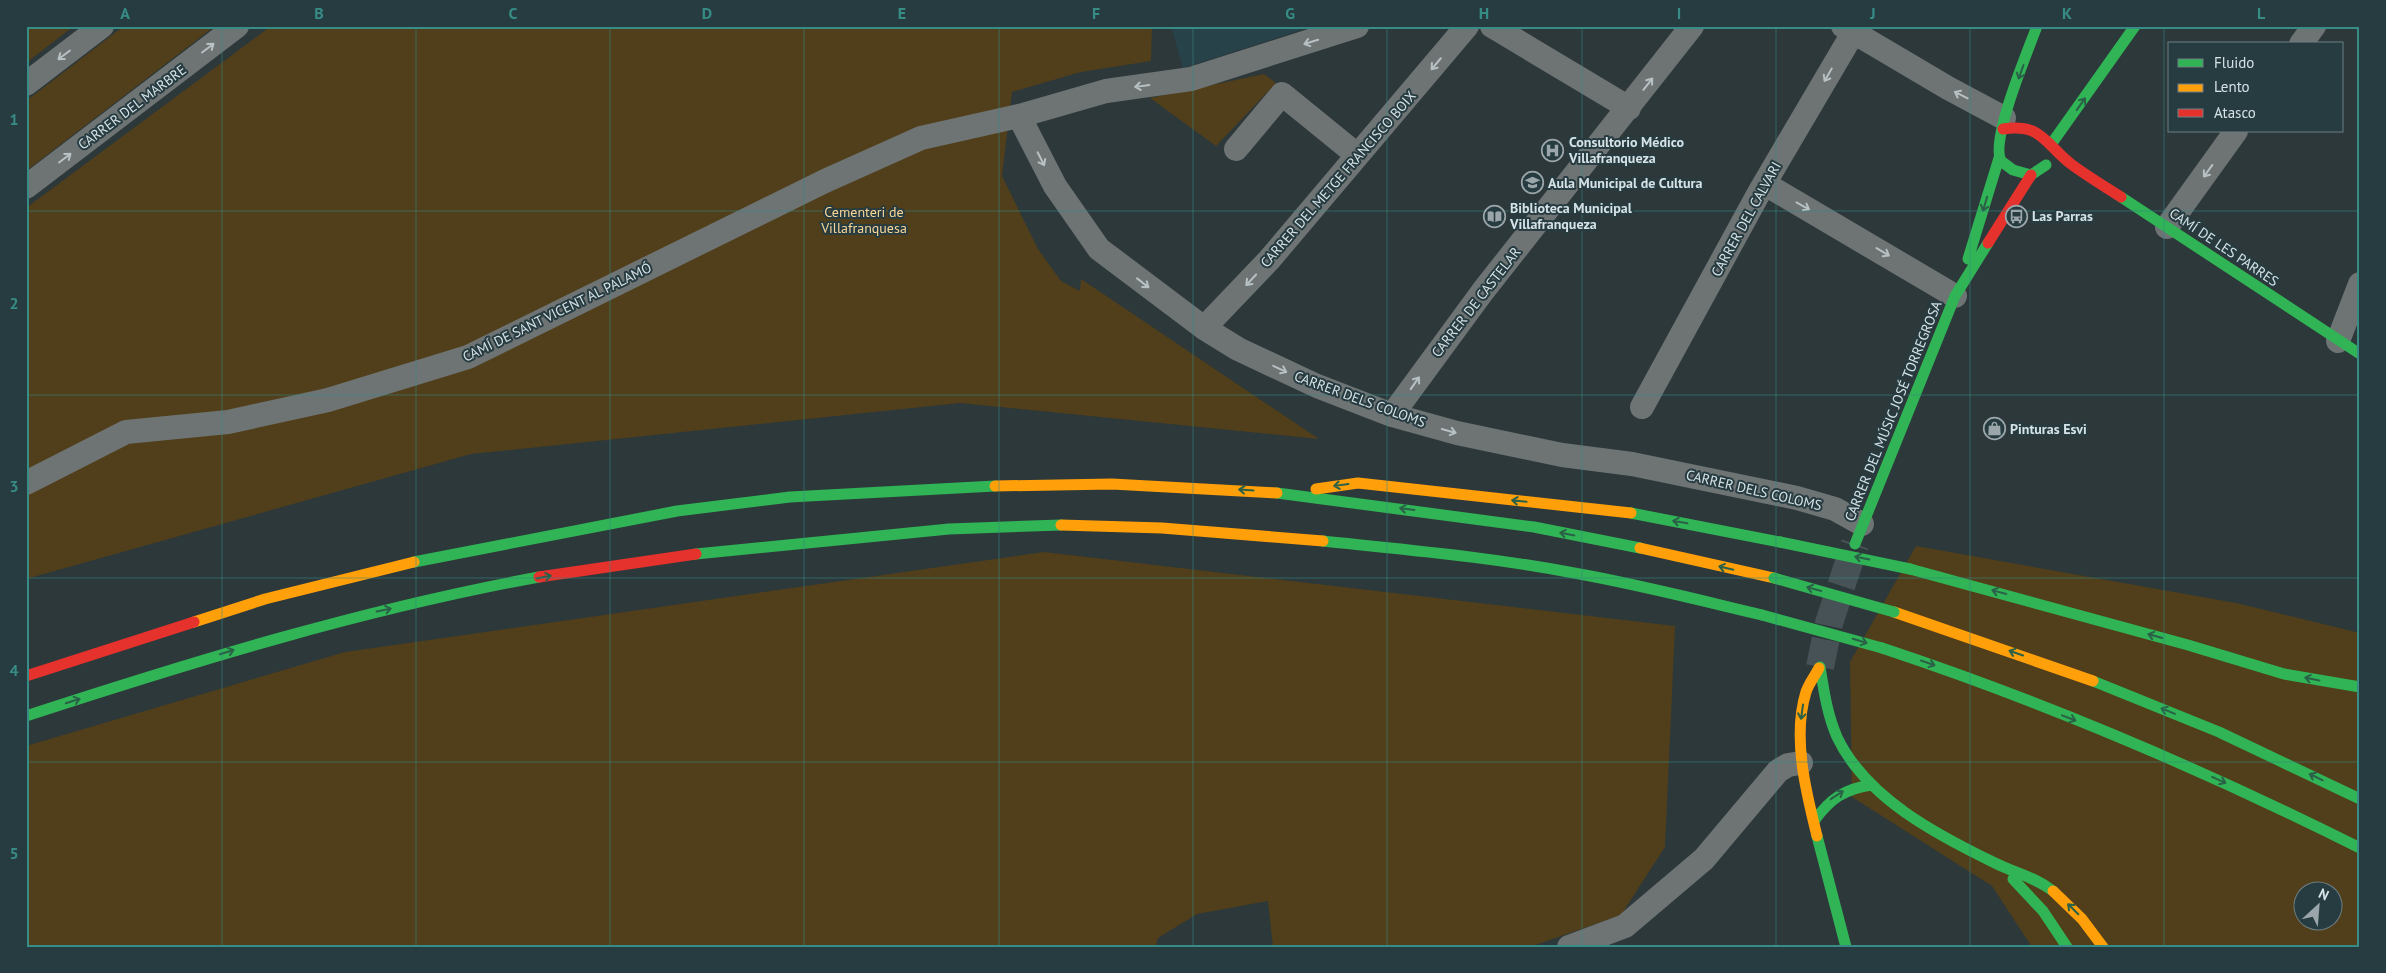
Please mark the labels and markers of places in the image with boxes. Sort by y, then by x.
place label: Consultorio Médico Villafranqueza [1568,133,1685,167]
hospital icon: Consultorio Médico Villafranqueza [1541,138,1565,162]
school or university icon: Aula Municipal de Cultura [1520,171,1544,195]
place label: Aula Municipal de Cultura [1548,174,1702,192]
place label: Biblioteca Municipal Villafranqueza [1509,199,1633,233]
library icon: Biblioteca Municipal Villafranqueza [1482,204,1506,228]
bus stop icon: Las Parras [2004,204,2028,228]
place label: Las Parras [2032,207,2093,225]
shop icon: Pinturas Esvi [1982,417,2006,441]
place label: Pinturas Esvi [2010,420,2087,438]

